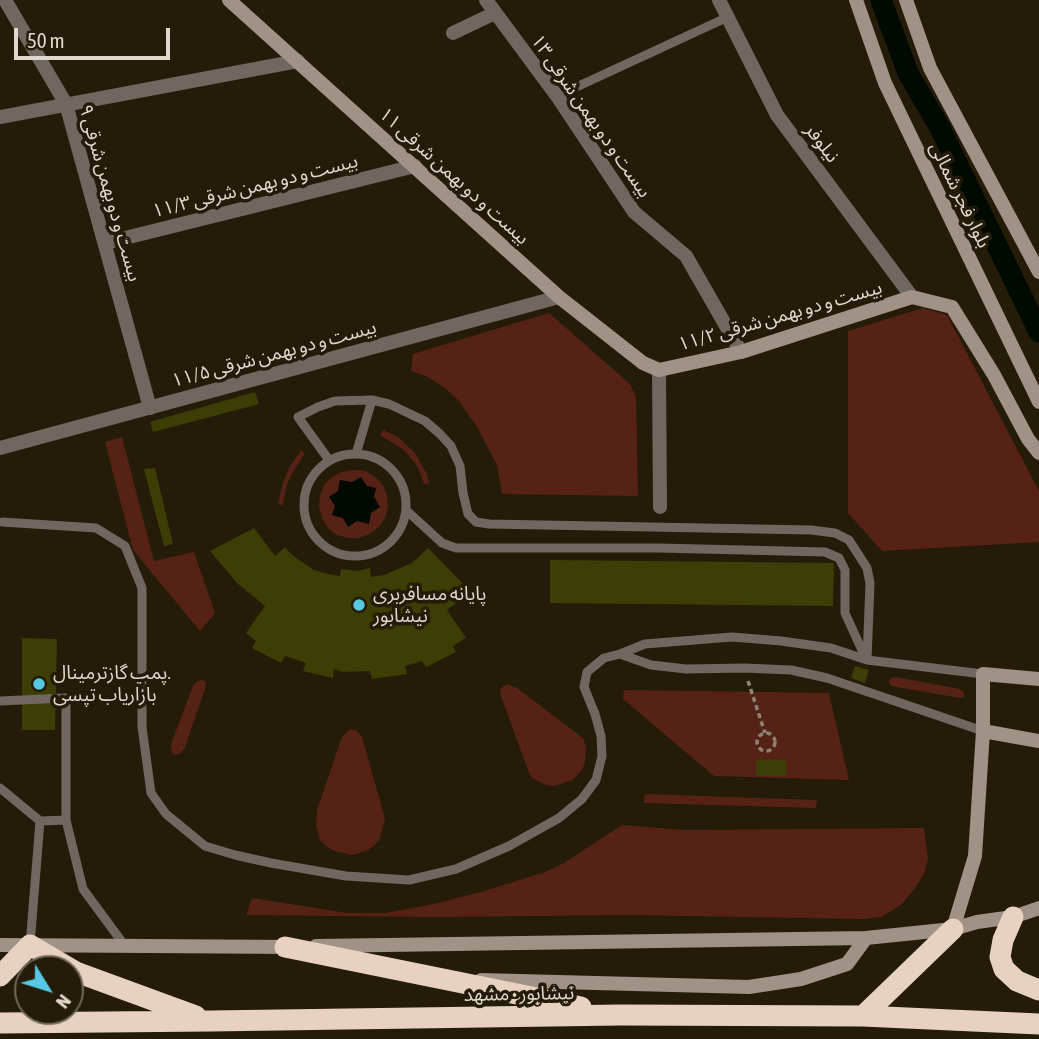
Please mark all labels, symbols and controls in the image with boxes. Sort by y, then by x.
scale bar [18,14,173,58]
text: 50 m [27,28,65,52]
street label: بیست و دو بهمن شرقی ۱۳ [526,30,656,202]
street label: بیست و دو بهمن شرقی ۹ [74,102,146,284]
street label: بیست و دو بهمن شرقی ۱۱ [374,103,534,249]
street label: نیلوفر [800,119,844,167]
street label: بلوار فجر شمالی [925,138,995,252]
street label: بیست و دو بهمن شرقی ۱۱/۳ [150,149,360,223]
street label: بیست و دو بهمن شرقی ۱۱/۲ [675,276,885,356]
street label: بیست و دو بهمن شرقی ۱۱/۵ [169,316,379,392]
place label: پایانه مسافربری نیشابور [373,583,487,627]
marker: پایانه مسافربری نیشابور [351,597,367,613]
place label: پمپ گازترمینال. بازاریاب تپسی [53,662,171,706]
marker: پمپ گازترمینال. بازاریاب تپسی [31,676,47,692]
north arrow [14,955,84,1025]
street label: نیشابور - مشهد [463,982,575,1006]
text: N [52,991,76,1013]

